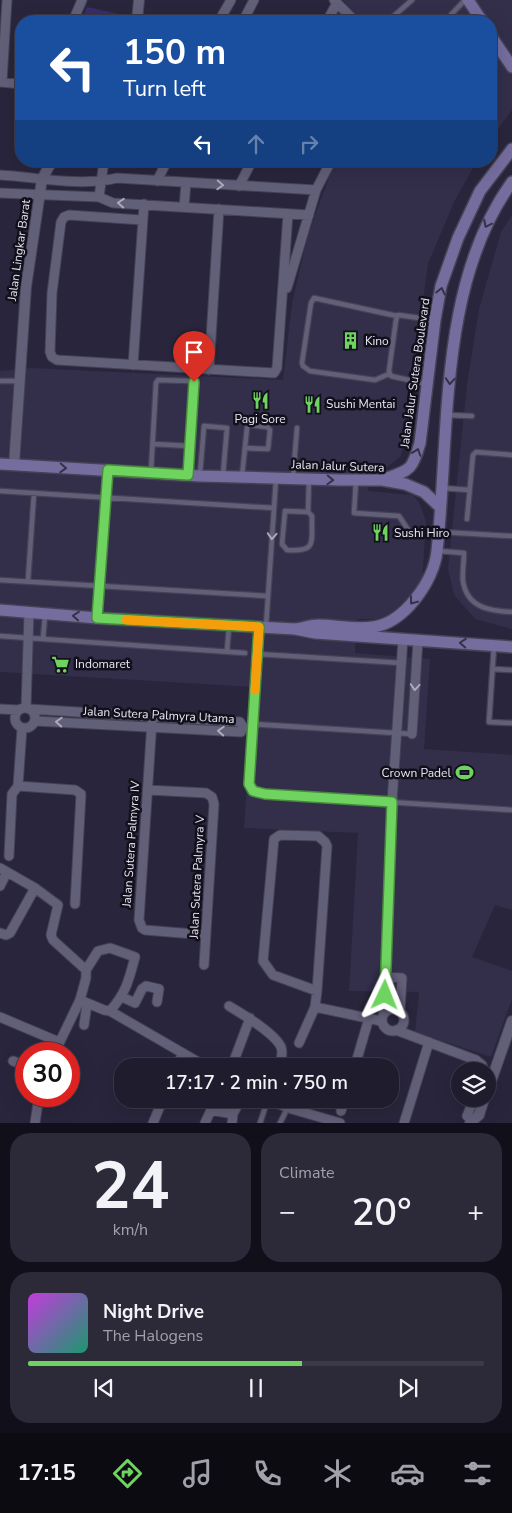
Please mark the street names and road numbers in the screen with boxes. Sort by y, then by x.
street label: Jalan Lingkar Barat [4,198,34,303]
street label: Jalan Jalur Sutera Boulevard [396,297,433,450]
street label: Jalan Jalur Sutera [290,456,385,476]
street label: Jalan Sutera Palmyra Utama [82,703,235,727]
street label: Jalan Sutera Palmyra IV [119,779,143,909]
street label: Jalan Sutera Palmyra V [186,814,208,940]

